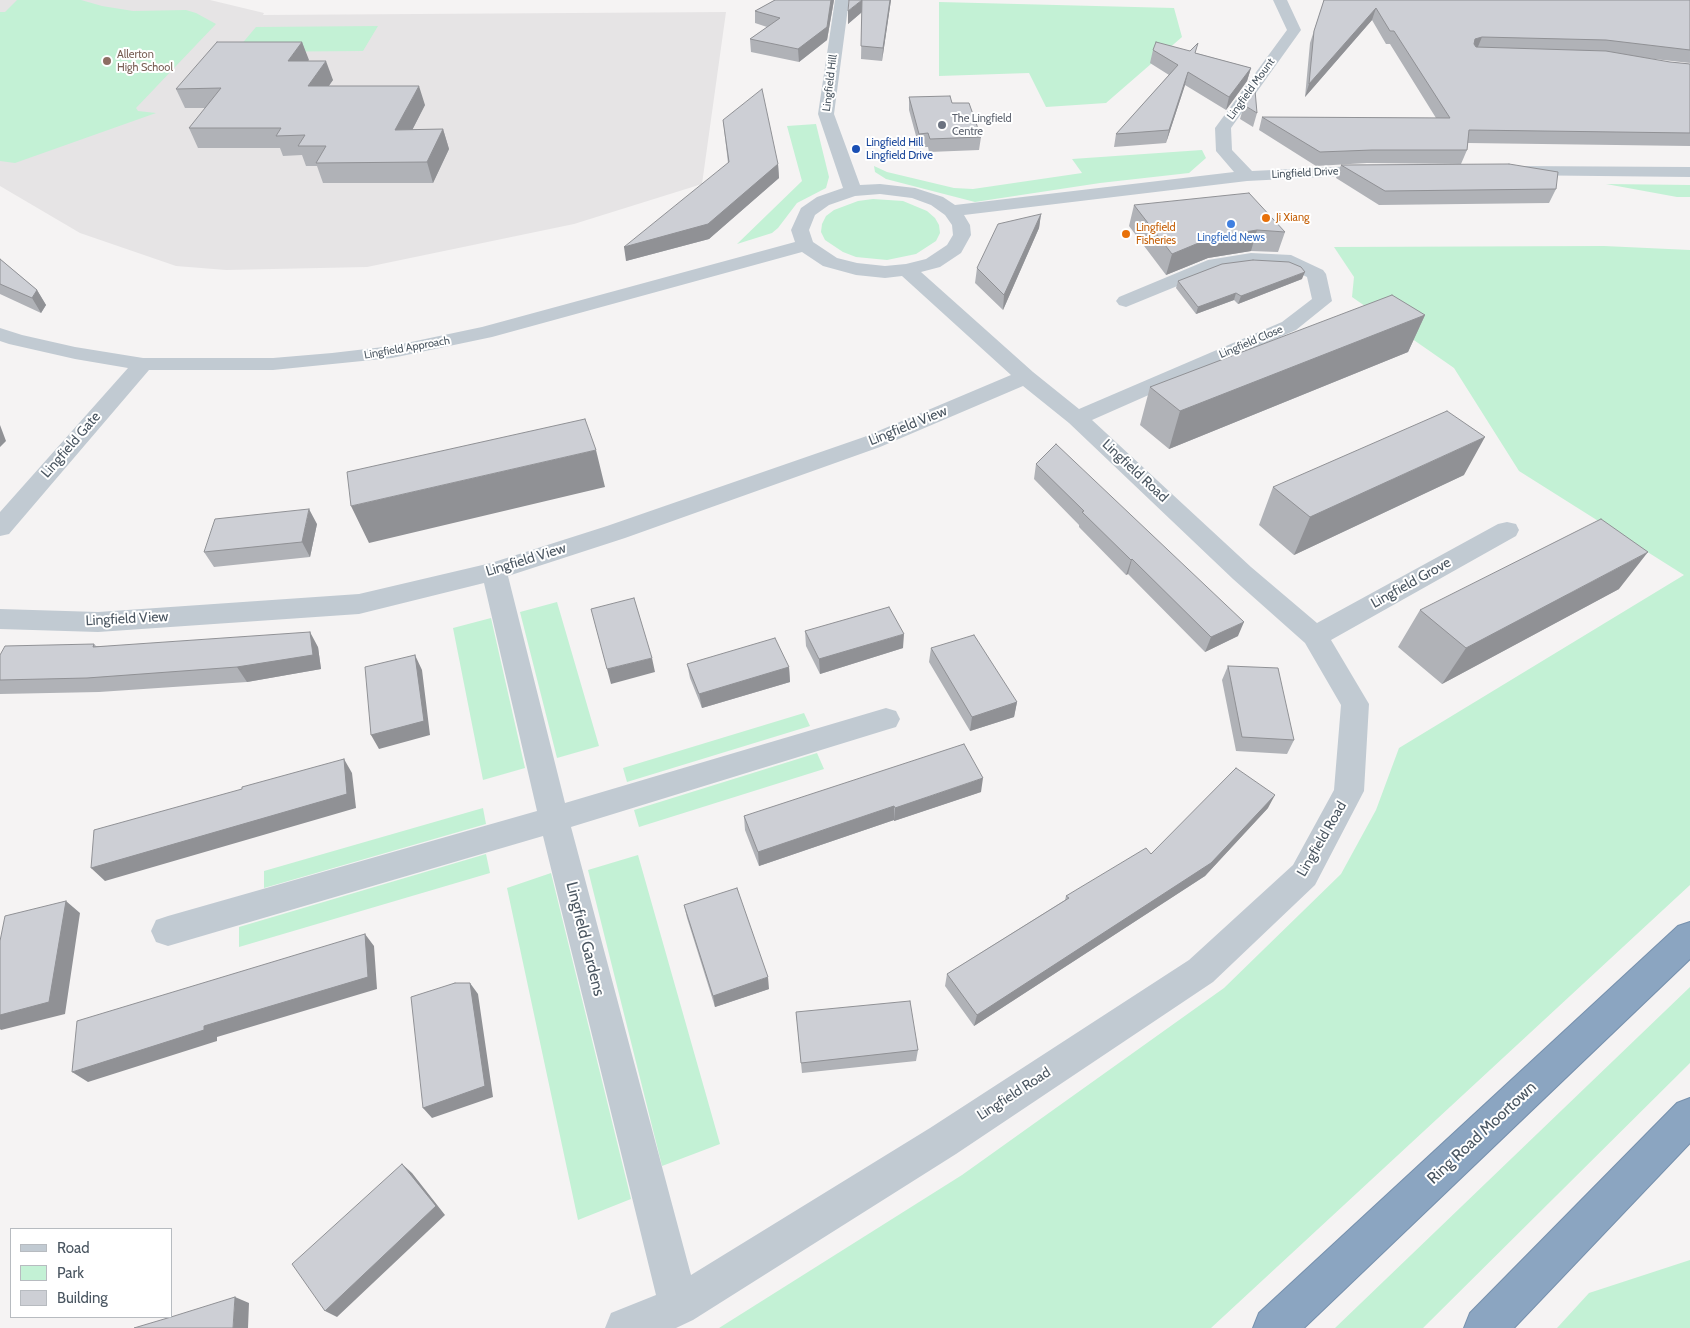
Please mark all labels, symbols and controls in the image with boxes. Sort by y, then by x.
place label: Allerton High School [117,48,173,74]
street label: Lingfield Hill [820,54,840,112]
marker: Allerton High School [101,55,113,67]
street label: Lingfield Mount [1224,56,1278,122]
place label: The Lingfield Centre [952,112,1012,138]
marker: The Lingfield Centre [936,119,948,131]
place label: Lingfield Hill Lingfield Drive [866,136,933,162]
marker: Lingfield Hill Lingfield Drive [850,143,862,155]
street label: Lingfield Drive [1271,165,1339,181]
place label: Ji Xiang [1276,211,1310,225]
marker: Ji Xiang [1260,212,1272,224]
marker: Lingfield News [1225,218,1237,230]
place label: Lingfield Fisheries [1136,221,1176,247]
marker: Lingfield Fisheries [1120,228,1132,240]
place label: Lingfield News [1197,231,1265,245]
street label: Lingfield Close [1217,323,1285,361]
street label: Lingfield Approach [363,334,451,362]
street label: Lingfield View [866,403,950,449]
street label: Lingfield Gate [38,409,104,481]
street label: Lingfield Road [1099,436,1171,506]
street label: Lingfield View [484,540,568,580]
street label: Lingfield Grove [1368,554,1454,612]
street label: Lingfield View [85,608,169,630]
street label: Lingfield Road [1294,798,1350,880]
street label: Lingfield Gardens [561,880,609,998]
street label: Lingfield Road [974,1064,1054,1124]
street label: Ring Road Moortown [1424,1078,1540,1188]
legend [10,1228,172,1318]
text: Road [57,1239,90,1257]
text: Park [57,1264,84,1282]
text: Building [57,1289,108,1307]

